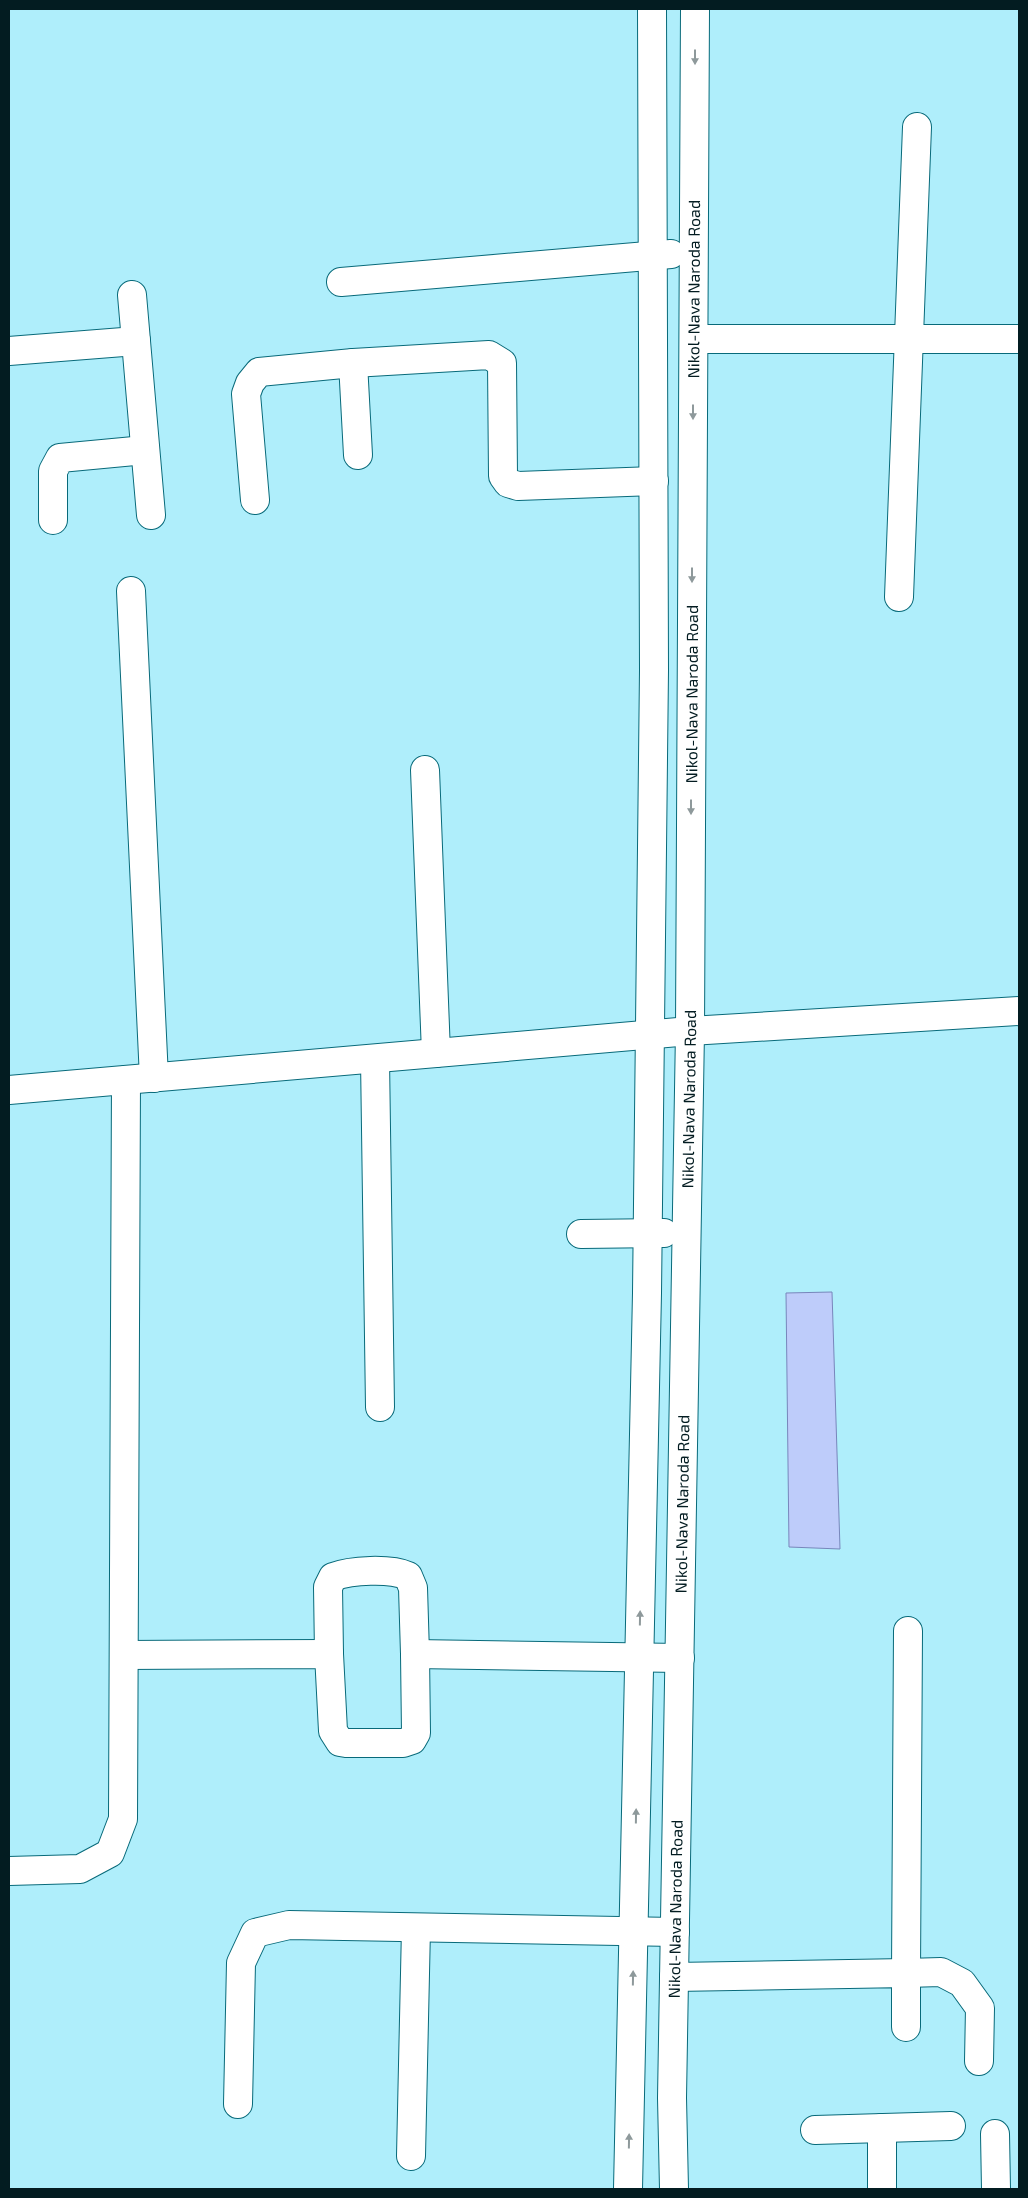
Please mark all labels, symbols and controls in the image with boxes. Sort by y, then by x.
one-way arrow [691,50,699,66]
street label: Nikol-Nava Naroda Road [683,200,703,379]
one-way arrow [689,405,697,421]
one-way arrow [688,567,696,583]
street label: Nikol-Nava Naroda Road [681,605,701,784]
one-way arrow [687,800,695,816]
street label: Nikol-Nava Naroda Road [677,1010,699,1189]
street label: Nikol-Nava Naroda Road [671,1415,693,1594]
one-way arrow [636,1610,644,1626]
one-way arrow [632,1807,640,1823]
street label: Nikol-Nava Naroda Road [664,1820,686,1998]
one-way arrow [629,1970,637,1986]
one-way arrow [626,2132,634,2148]

